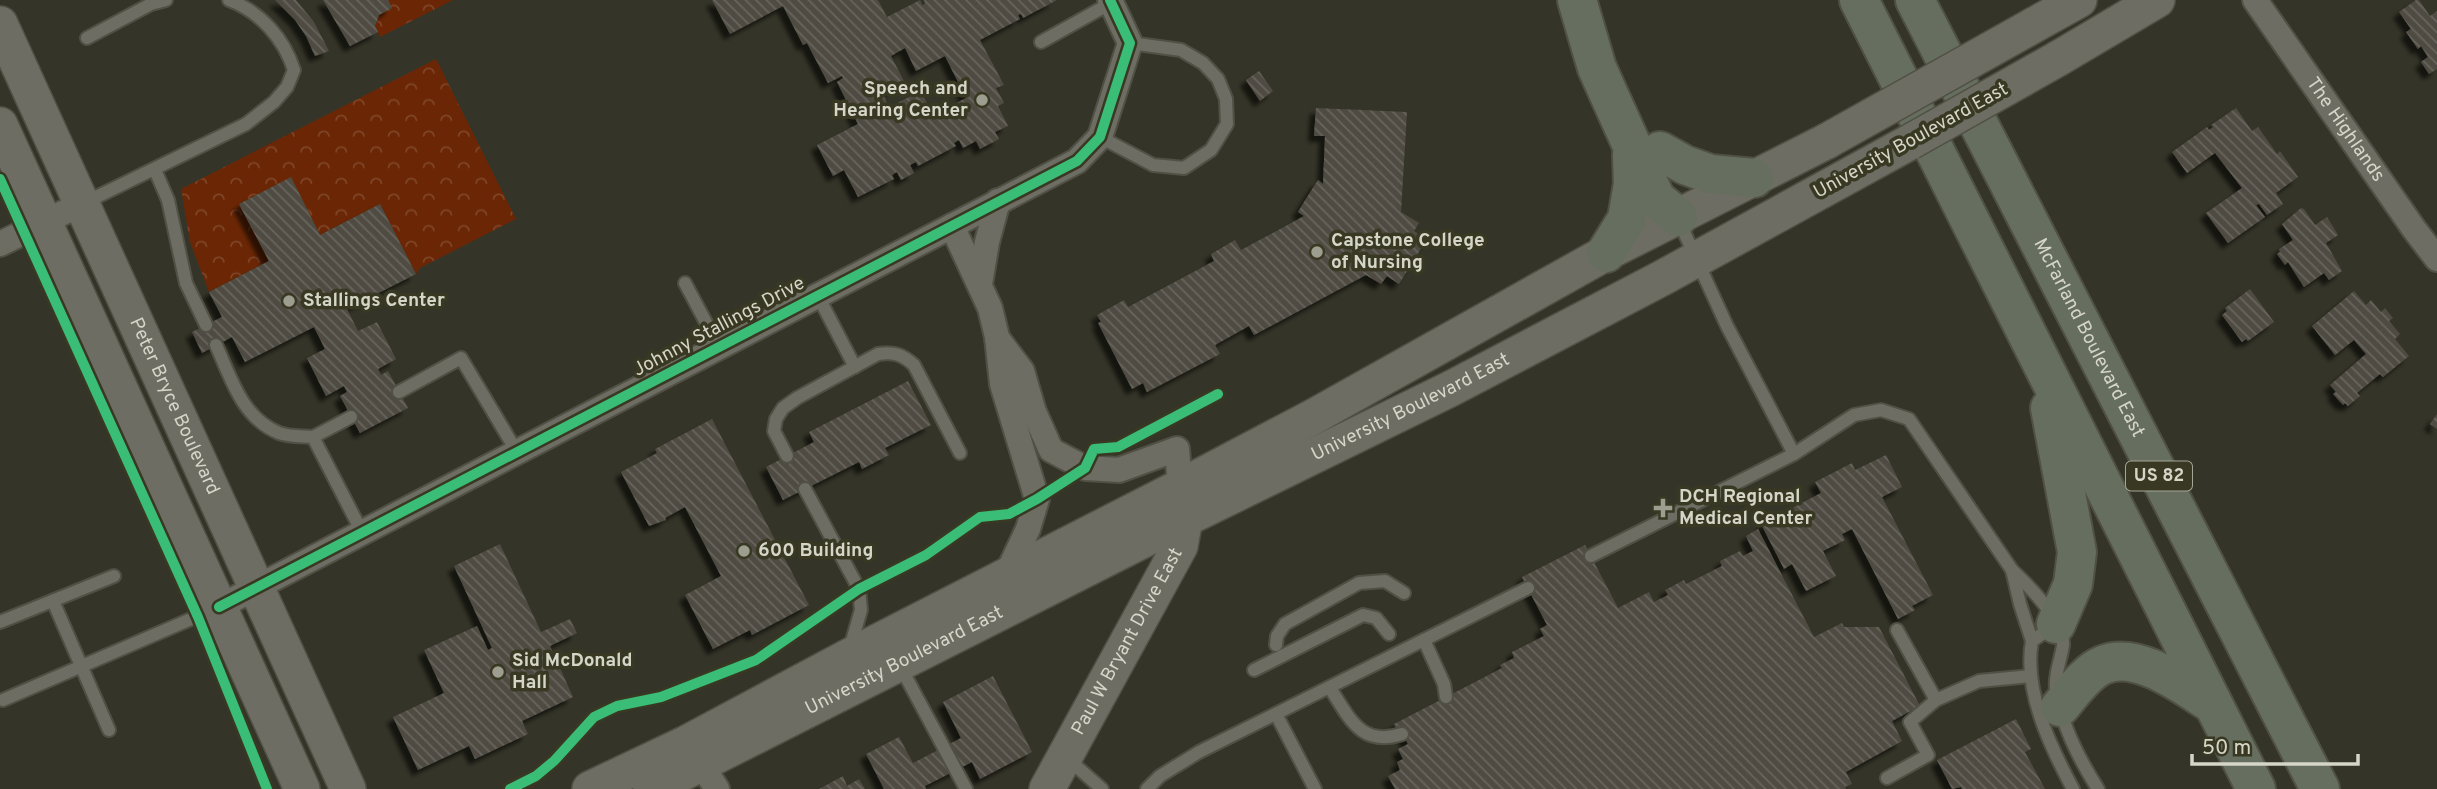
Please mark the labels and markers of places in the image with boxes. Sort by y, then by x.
place label: Speech and Hearing Center [833,77,968,123]
marker: Speech and Hearing Center [974,92,990,108]
place label: Capstone College of Nursing [1331,229,1485,275]
marker: Capstone College of Nursing [1309,244,1325,260]
place label: Stallings Center [303,289,445,313]
marker: Stallings Center [281,293,297,309]
place label: DCH Regional Medical Center [1679,485,1812,531]
marker: DCH Regional Medical Center [1653,498,1673,518]
place label: 600 Building [758,539,873,563]
marker: 600 Building [736,543,752,559]
place label: Sid McDonald Hall [512,649,633,695]
marker: Sid McDonald Hall [490,664,506,680]

